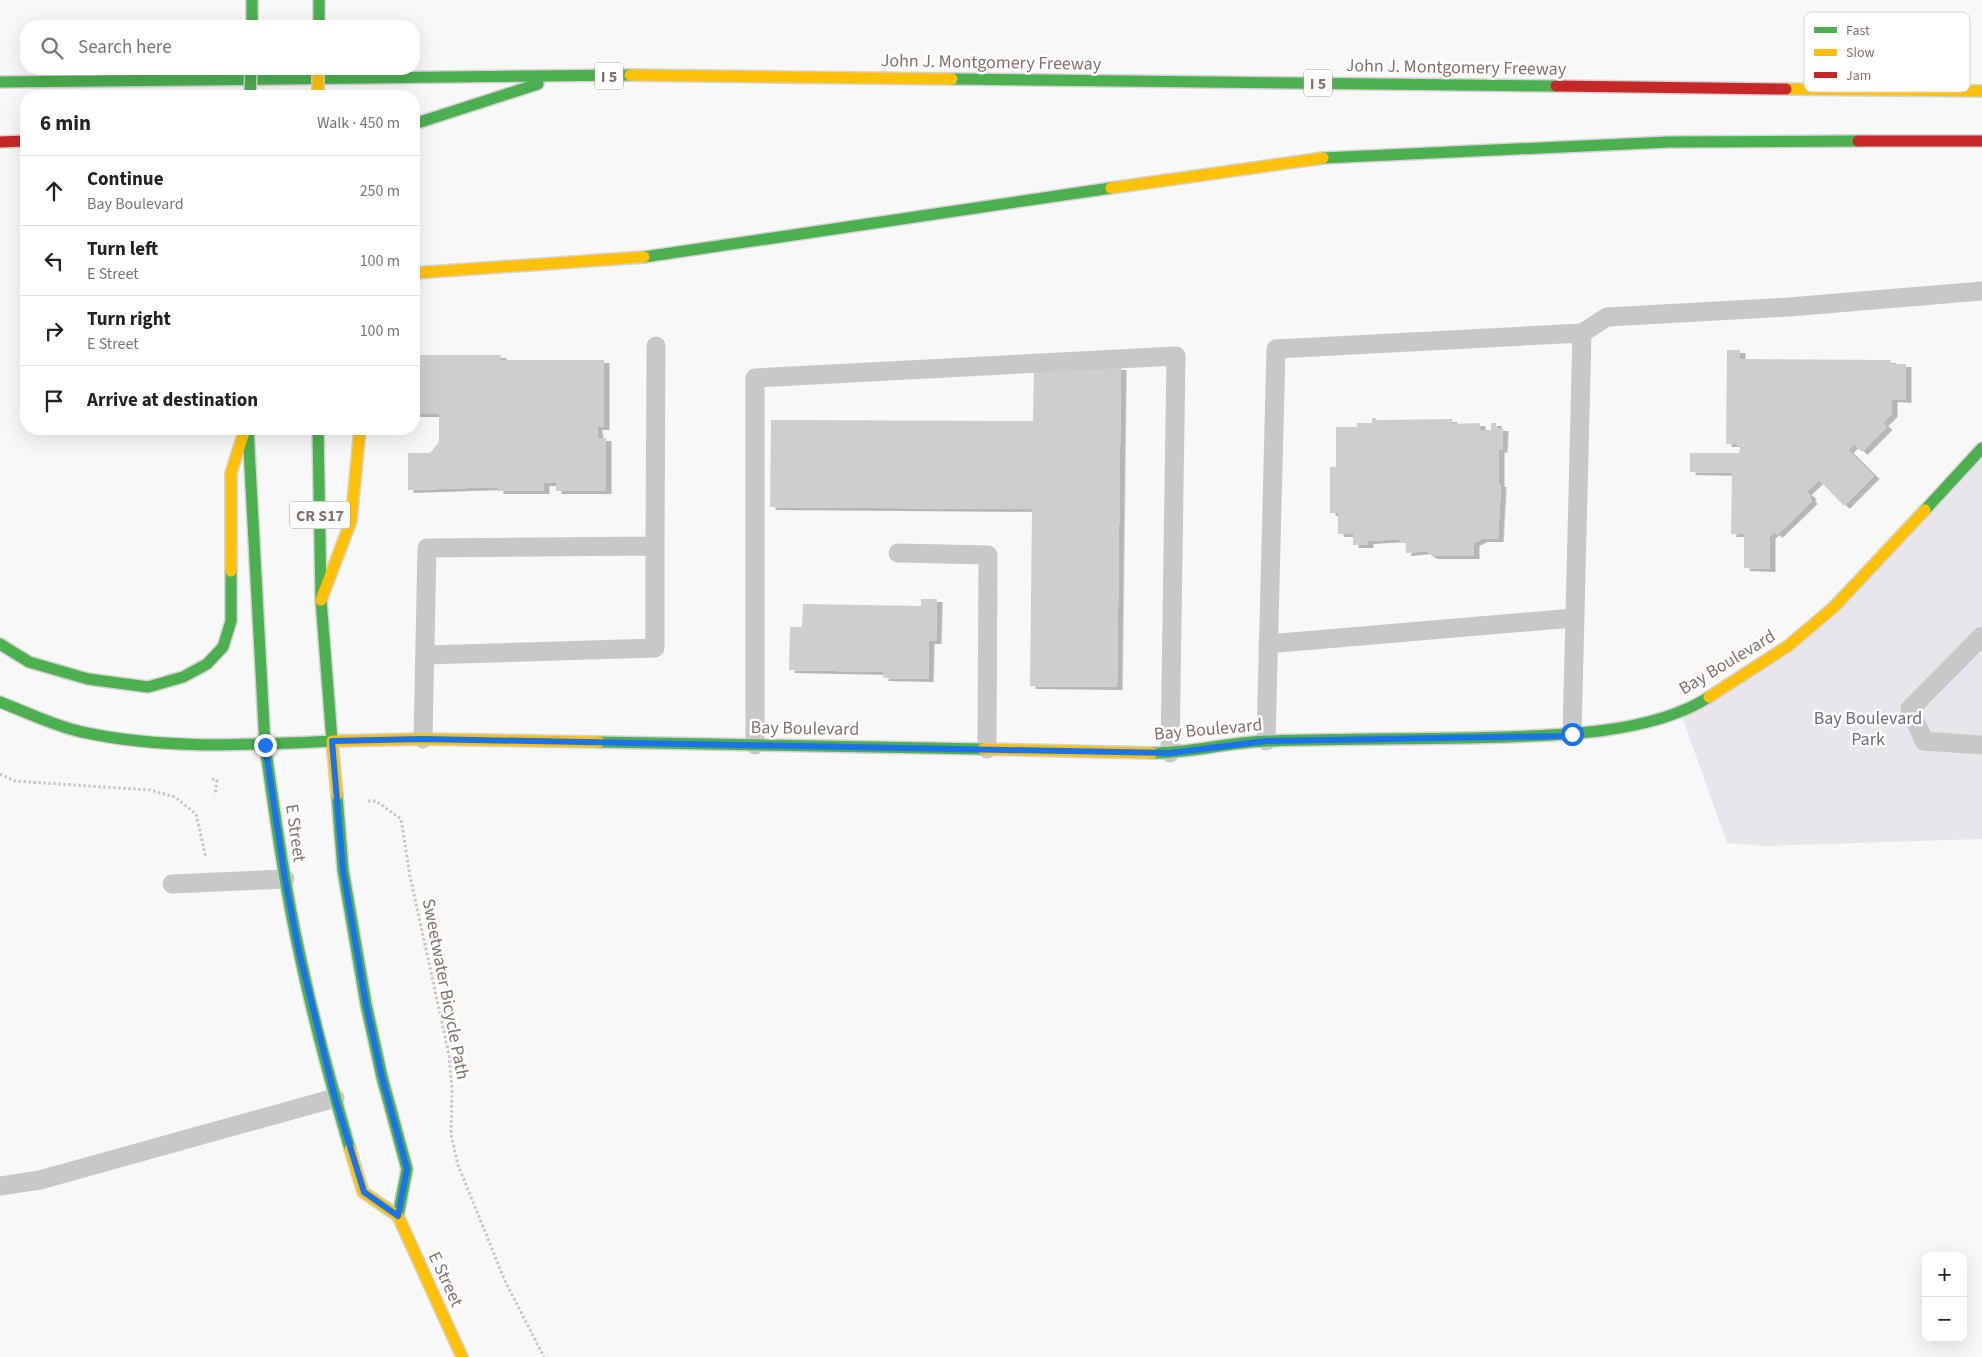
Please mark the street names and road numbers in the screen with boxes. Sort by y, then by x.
street label: John J. Montgomery Freeway [881,48,1102,77]
street label: John J. Montgomery Freeway [1346,53,1567,82]
road number: I 5 [595,62,623,90]
road number: I 5 [1304,70,1332,96]
road number: CR S17 [290,502,350,528]
street label: Bay Boulevard [1674,624,1780,701]
street label: Bay Boulevard [1153,712,1263,747]
street label: Bay Boulevard [750,715,859,742]
street label: E Street [279,803,312,864]
street label: Sweetwater Bicycle Path [416,897,475,1082]
street label: E Street [422,1248,469,1311]

